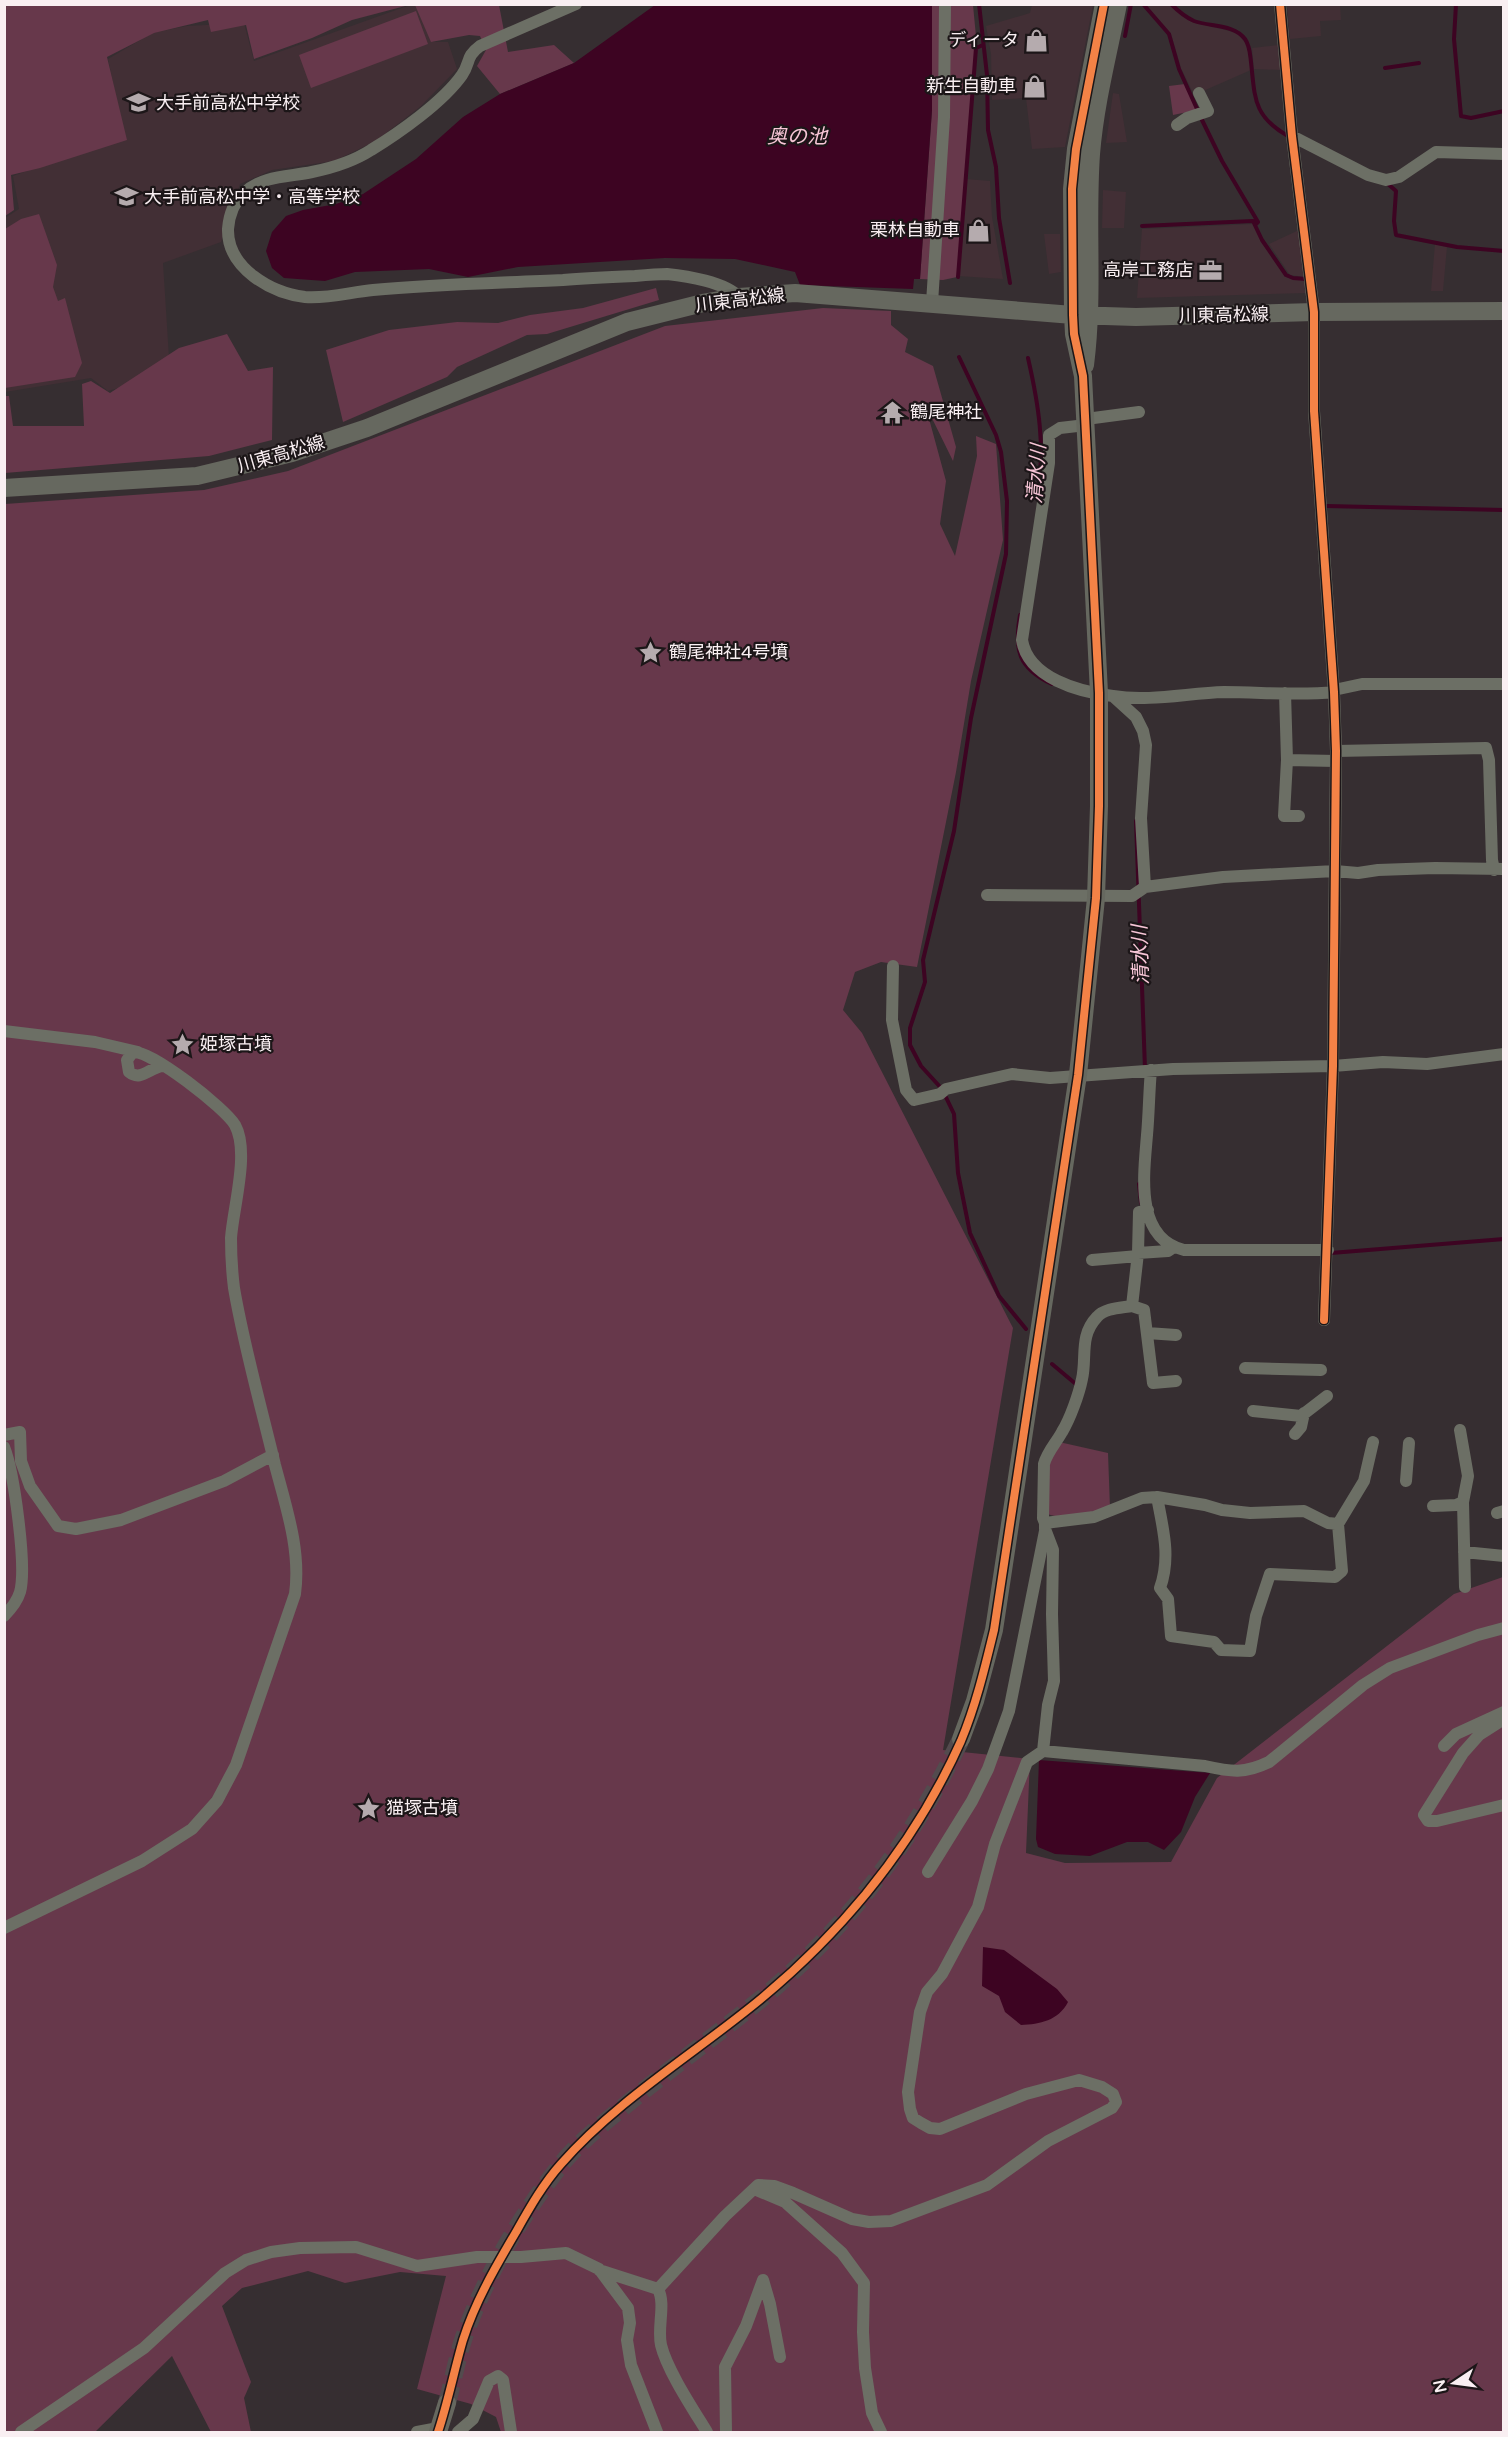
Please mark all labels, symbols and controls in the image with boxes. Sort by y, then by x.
shop icon: ディータ [1024,27,1050,53]
place label: ディータ [948,29,1019,51]
shop icon: 新生自動車 [1021,73,1047,99]
place label: 新生自動車 [926,75,1016,97]
school or university icon: 大手前高松中学校 [125,90,151,116]
place label: 大手前高松中学校 [156,92,300,114]
water label: 奥の池 [767,125,829,149]
school or university icon: 大手前高松中学・高等学校 [113,184,139,210]
place label: 大手前高松中学・高等学校 [144,186,360,208]
shop icon: 栗林自動車 [965,217,991,243]
place label: 栗林自動車 [870,219,960,241]
office icon: 高岸工務店 [1198,257,1224,283]
place label: 高岸工務店 [1103,259,1193,281]
street label: 川東高松線 [694,284,786,316]
street label: 川東高松線 [1179,303,1269,327]
temple icon: 鶴尾神社 [879,399,905,425]
place label: 鶴尾神社 [910,401,982,423]
street label: 川東高松線 [235,431,327,477]
water label: 清水川 [1023,441,1051,505]
place icon: 鶴尾神社4号墳 [638,639,664,665]
place label: 鶴尾神社4号墳 [669,641,788,663]
water label: 清水川 [1128,923,1154,985]
place icon: 姫塚古墳 [169,1031,195,1057]
place label: 姫塚古墳 [200,1033,272,1055]
place icon: 猫塚古墳 [355,1795,381,1821]
place label: 猫塚古墳 [386,1797,458,1819]
north arrow [1424,2353,1484,2413]
text: N [1429,2378,1452,2395]

